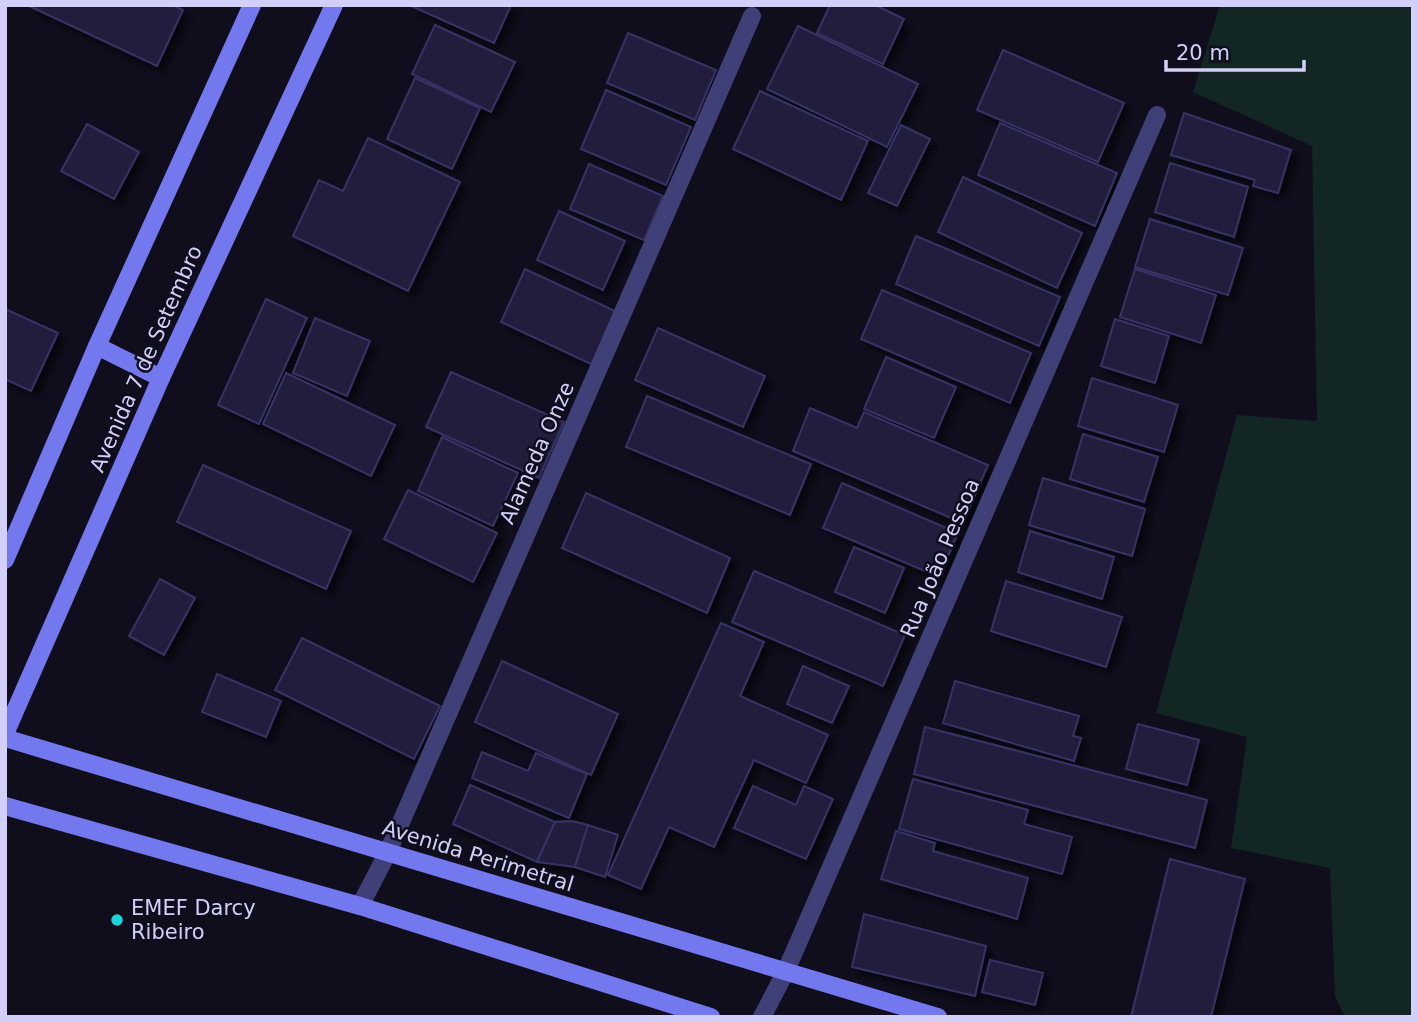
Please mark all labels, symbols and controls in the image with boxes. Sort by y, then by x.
scale bar [1166,28,1304,72]
text: 20 m [1176,41,1230,65]
street label: Avenida 7 de Setembro [85,242,207,476]
street label: Alameda Onze [495,378,579,528]
street label: Rua João Pessoa [896,475,984,641]
street label: Avenida Perimetral [379,815,577,897]
place label: EMEF Darcy Ribeiro [131,896,256,944]
marker: EMEF Darcy Ribeiro [109,912,125,928]

